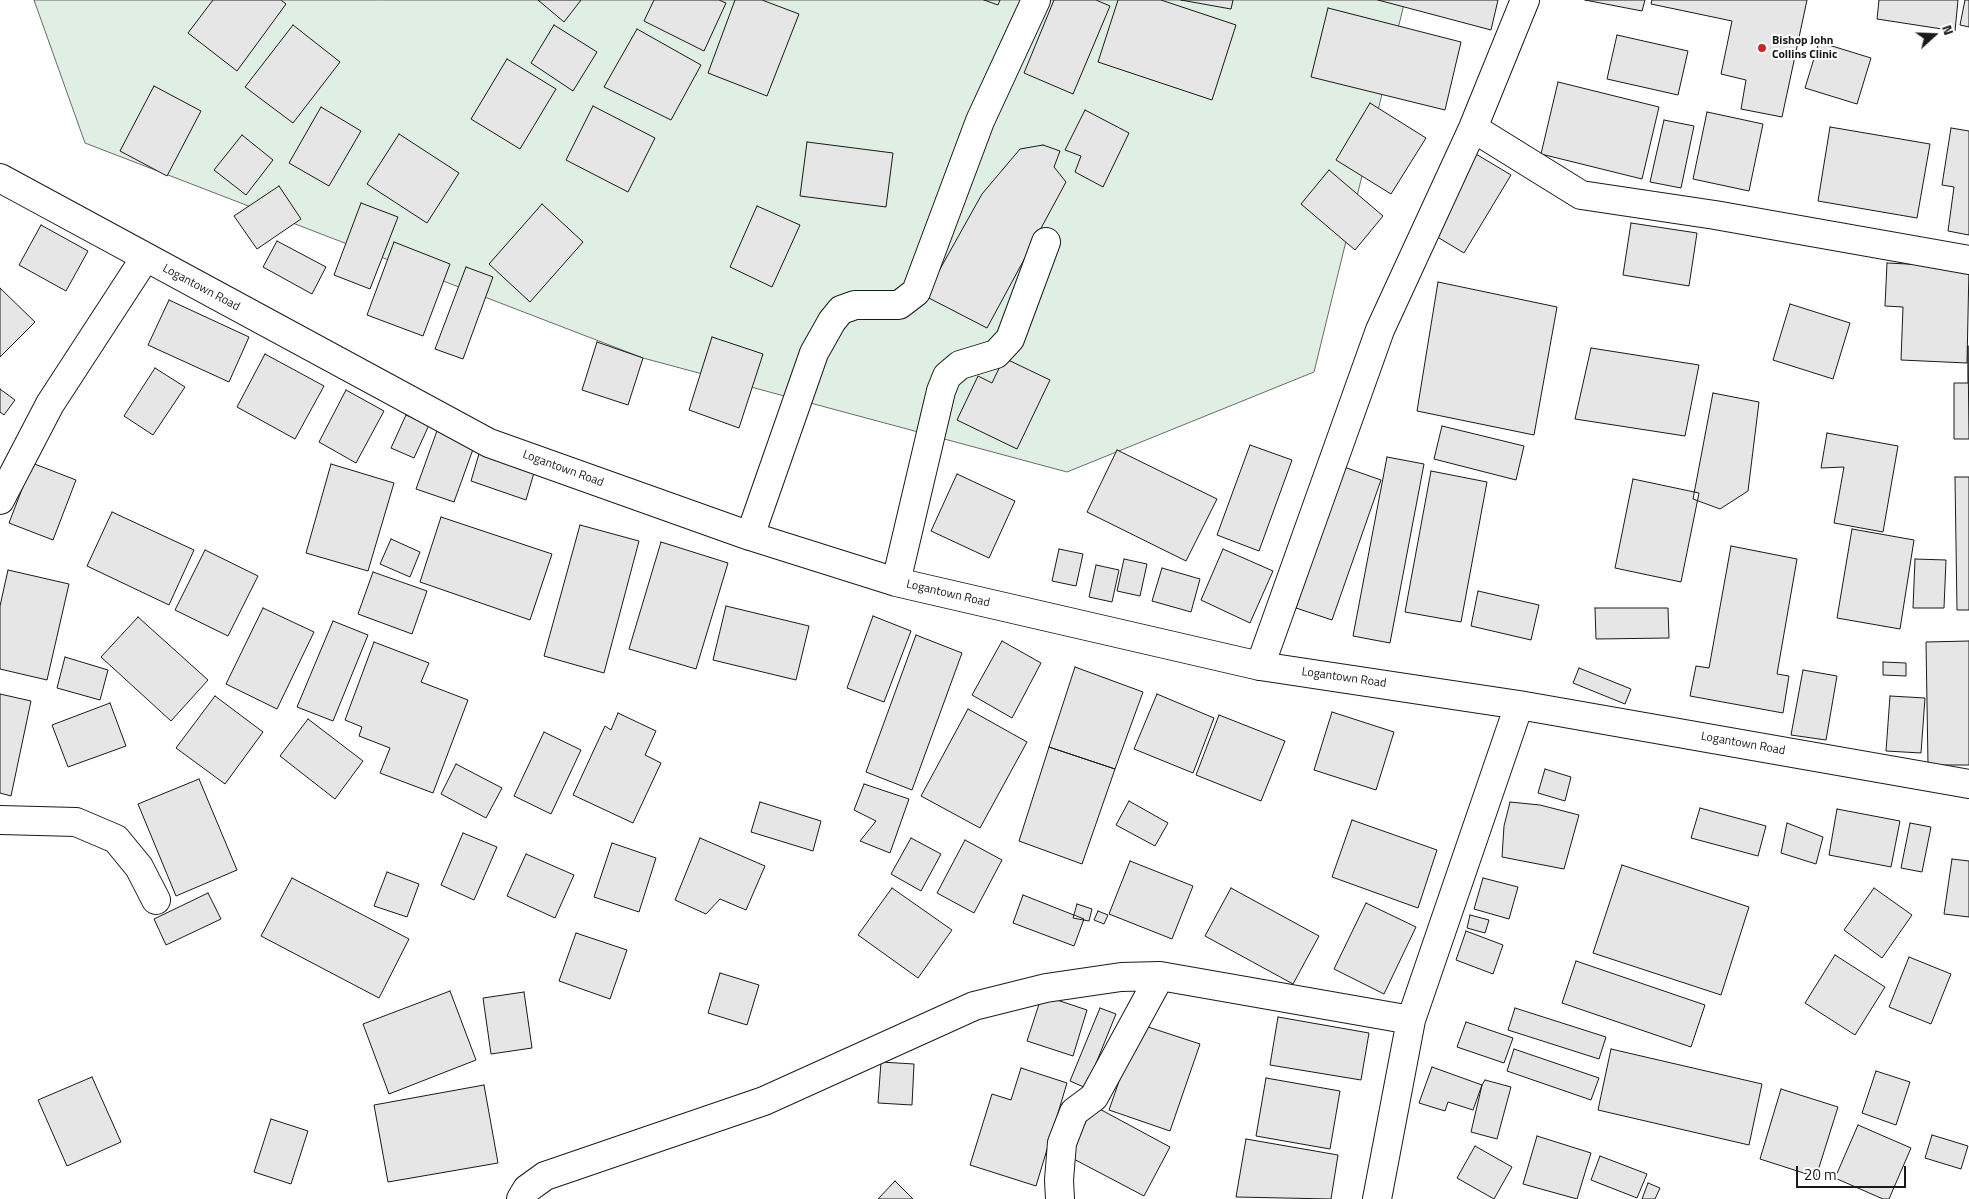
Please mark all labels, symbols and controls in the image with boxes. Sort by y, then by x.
north arrow [1909,10,1959,60]
text: N [1937,22,1960,38]
place label: Bishop John Collins Clinic [1772,34,1837,62]
marker: Bishop John Collins Clinic [1756,42,1768,54]
street label: Logantown Road [160,262,242,314]
street label: Logantown Road [520,448,606,490]
street label: Logantown Road [905,577,991,611]
street label: Logantown Road [1301,665,1387,691]
street label: Logantown Road [1700,730,1786,758]
scale bar [1799,1156,1909,1188]
text: 20 m [1804,1163,1837,1186]

